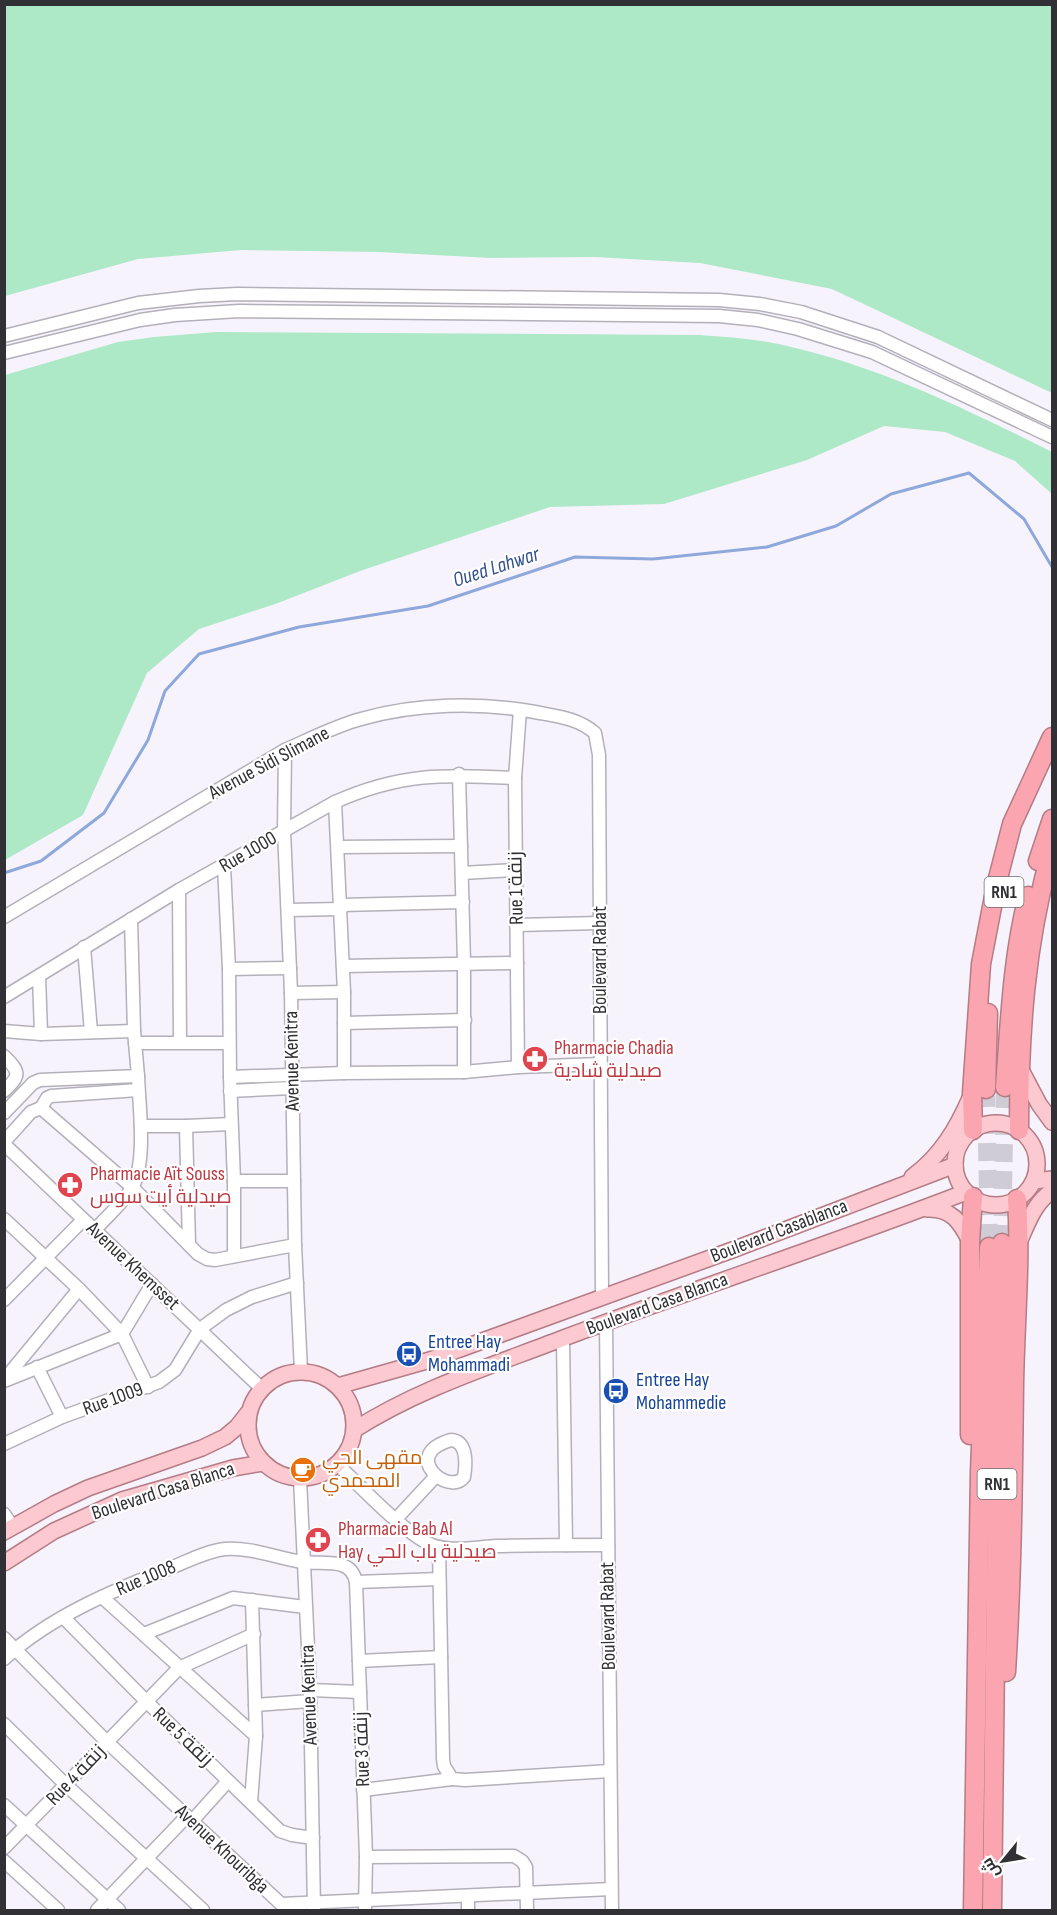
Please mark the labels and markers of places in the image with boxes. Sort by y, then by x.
place label: Pharmacie Chadia صيدلية شادية [554,1036,674,1083]
pharmacy icon: Pharmacie Chadia صيدلية شادية [520,1044,550,1074]
place label: Pharmacie Aït Souss صيدلية أيت سوس [90,1162,232,1209]
pharmacy icon: Pharmacie Aït Souss صيدلية أيت سوس [55,1170,85,1200]
place label: Entree Hay Mohammadi [428,1330,510,1377]
bus stop icon: Entree Hay Mohammadi [394,1339,424,1369]
place label: Entree Hay Mohammedie [636,1368,726,1415]
bus stop icon: Entree Hay Mohammedie [601,1376,631,1406]
place label: مقهى الحي المحمدي [322,1446,422,1496]
cafe icon: مقهى الحي المحمدي [288,1455,318,1485]
place label: Pharmacie Bab Al Hay صيدلية باب الحي [338,1517,497,1567]
pharmacy icon: Pharmacie Bab Al Hay صيدلية باب الحي [303,1525,333,1555]

